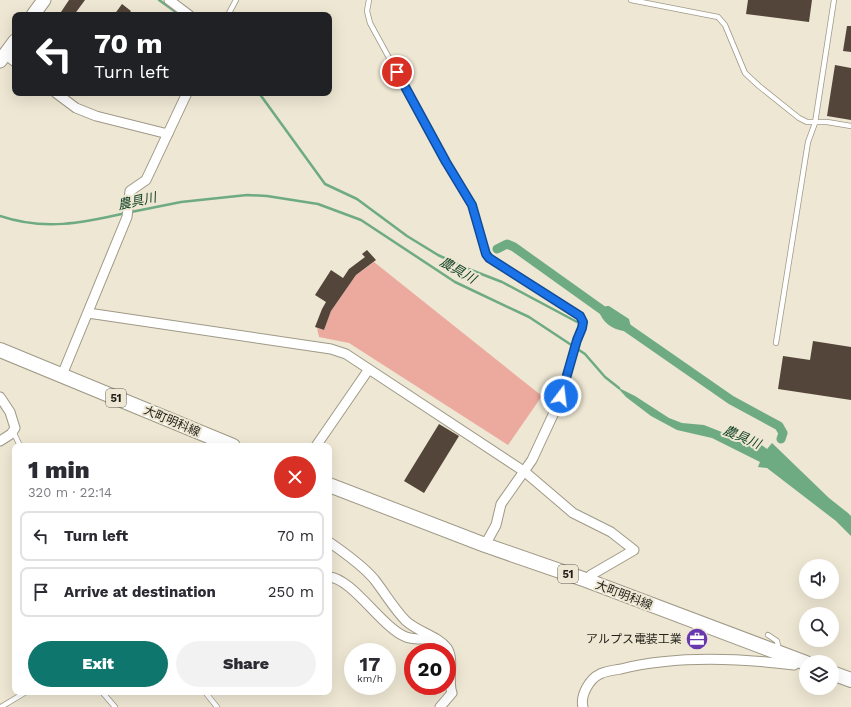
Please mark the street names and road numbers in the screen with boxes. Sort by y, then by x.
road number: 51 [106,389,126,407]
street label: 大町明科線 [142,403,202,439]
road number: 51 [558,565,578,583]
street label: 大町明科線 [593,578,655,612]

